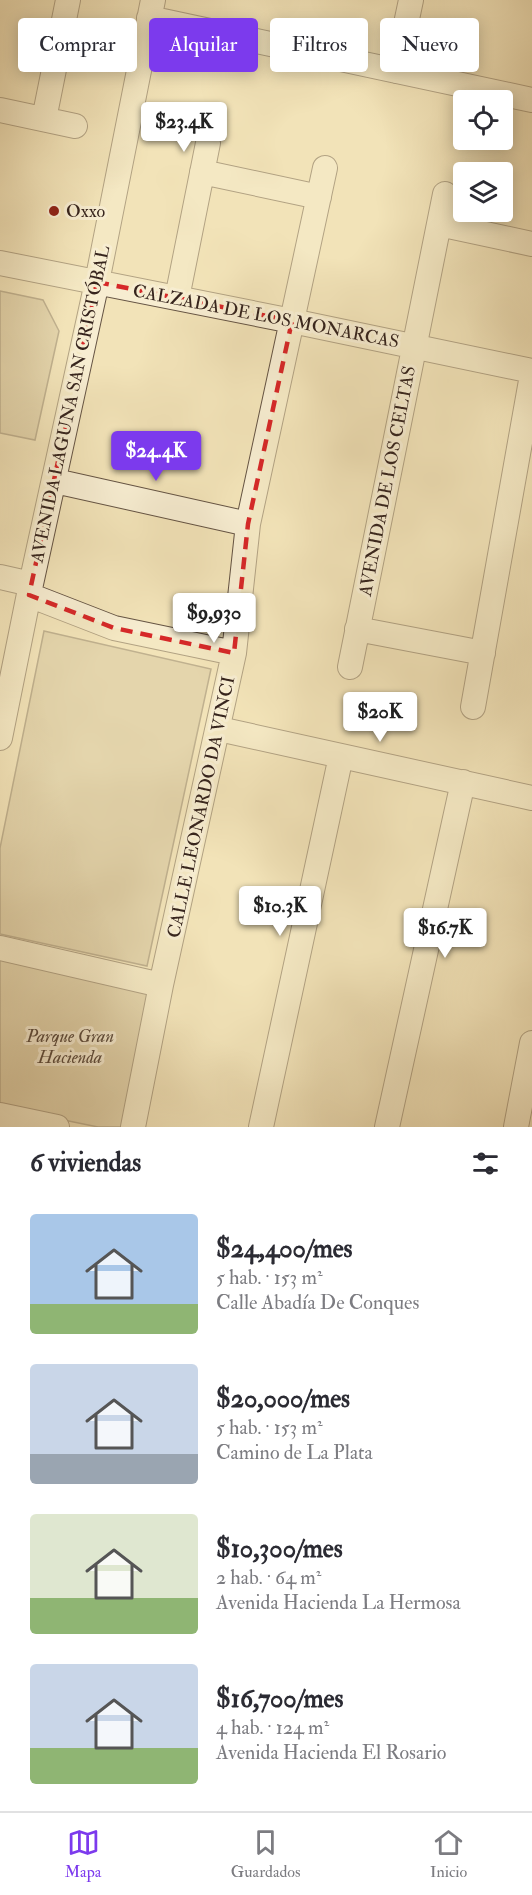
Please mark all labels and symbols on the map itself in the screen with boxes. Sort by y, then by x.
pin: $23.4K [135,102,233,153]
place label: Oxxo [66,200,105,223]
marker: Oxxo [47,204,61,218]
street label: AVENIDA LAGUNA SAN CRISTÓBAL [25,243,115,566]
street label: CALZADA DE LOS MONARCAS [131,279,401,354]
street label: AVENIDA DE LOS CELTAS [354,364,421,599]
pin: $24.4K [107,431,205,482]
pin: $9,930 [165,593,263,644]
street label: CALLE LEONARDO DA VINCI [162,674,240,940]
pin: $20K [344,692,416,743]
pin: $10.3K [231,886,329,937]
pin: $16.7K [396,908,494,959]
park label: Parque Gran Hacienda [25,1025,114,1069]

